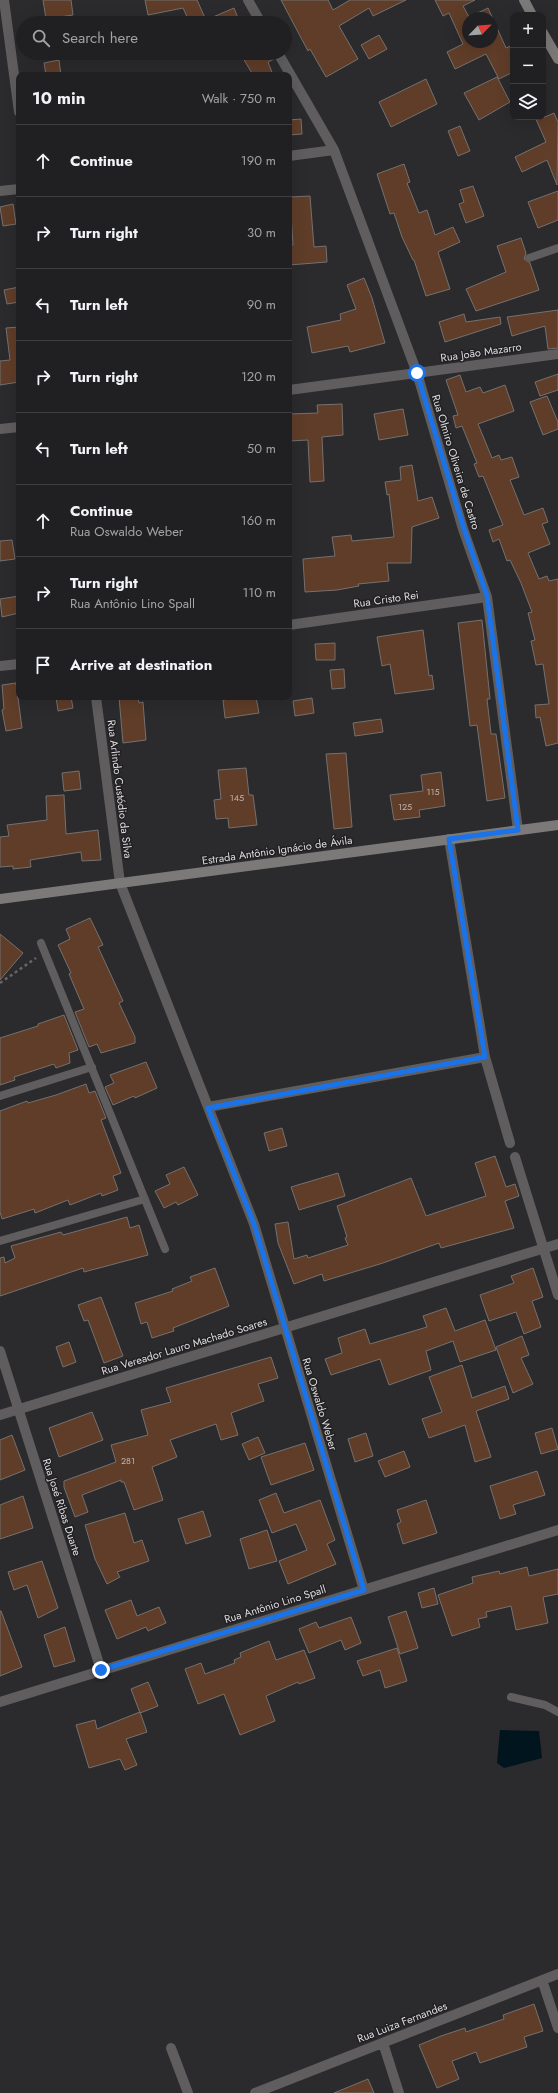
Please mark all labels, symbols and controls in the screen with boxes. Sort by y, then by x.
north arrow [462,12,498,48]
map controls [510,12,546,120]
button: + [510,12,546,48]
search box [16,16,292,60]
icon: search [30,27,52,49]
text: Search here [62,27,138,49]
button: − [510,48,546,84]
button: layers [510,84,546,120]
text: 10 min [32,86,85,110]
text: Walk · 750 m [202,89,276,108]
icon: ahead [32,150,54,172]
text: Continue [70,150,133,172]
text: 190 m [241,151,276,170]
icon: right [32,222,54,244]
text: Turn right [70,222,138,244]
text: 30 m [247,223,276,242]
icon: left [32,294,54,316]
text: Turn left [70,294,128,316]
text: 90 m [247,295,276,314]
street label: Rua João Mazarro [439,338,523,366]
route start [408,364,426,382]
icon: right [32,366,54,388]
text: Turn right [70,366,138,388]
text: 120 m [241,367,276,386]
street label: Rua Olmiro Oliveira de Castro [428,392,484,532]
icon: left [32,438,54,460]
text: Turn left [70,438,128,460]
text: 50 m [247,439,276,458]
text: Continue [70,500,133,522]
icon: ahead [32,510,54,532]
text: 160 m [241,511,276,530]
text: Rua Oswaldo Weber [70,522,183,541]
text: Turn right [70,572,138,594]
icon: right [32,582,54,604]
text: 110 m [242,583,276,602]
street label: Rua Cristo Rei [352,586,420,611]
text: Rua Antônio Lino Spall [70,594,195,613]
icon: arrive [32,654,54,676]
text: Arrive at destination [70,654,212,676]
street label: Rua Arlindo Custódio da Silva [104,719,136,859]
house number: 115 [426,785,440,798]
house number: 145 [230,791,244,804]
house number: 125 [398,800,412,813]
street label: Estrada Antônio Ignácio de Ávila [201,832,353,868]
street label: Rua Vereador Lauro Machado Soares [99,1313,269,1379]
street label: Rua Oswaldo Weber [298,1356,342,1452]
house number: 281 [121,1454,135,1467]
street label: Rua José Ribas Duarte [39,1456,85,1558]
street label: Rua Antônio Lino Spall [222,1581,328,1627]
route end [92,1661,110,1679]
street label: Rua Luiza Fernandes [355,1997,450,2047]

